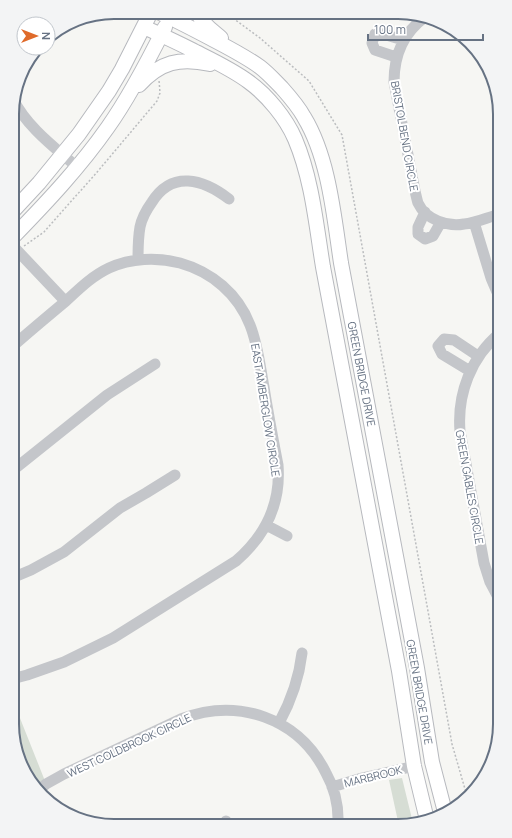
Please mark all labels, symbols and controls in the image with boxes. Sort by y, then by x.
north arrow [16,16,56,56]
scale bar [368,16,483,42]
text: 100 m [374,21,406,38]
text: N [39,32,54,40]
street label: BRISTOL BEND CIRCLE [388,80,422,192]
street label: GREEN BRIDGE DRIVE [344,320,380,428]
street label: EAST AMBERGLOW CIRCLE [248,342,284,478]
street label: GREEN GABLES CIRCLE [453,429,487,545]
street label: GREEN BRIDGE DRIVE [403,638,437,746]
street label: WEST COLDBROOK CIRCLE [64,710,194,780]
street label: MARBROOK [342,761,404,790]

